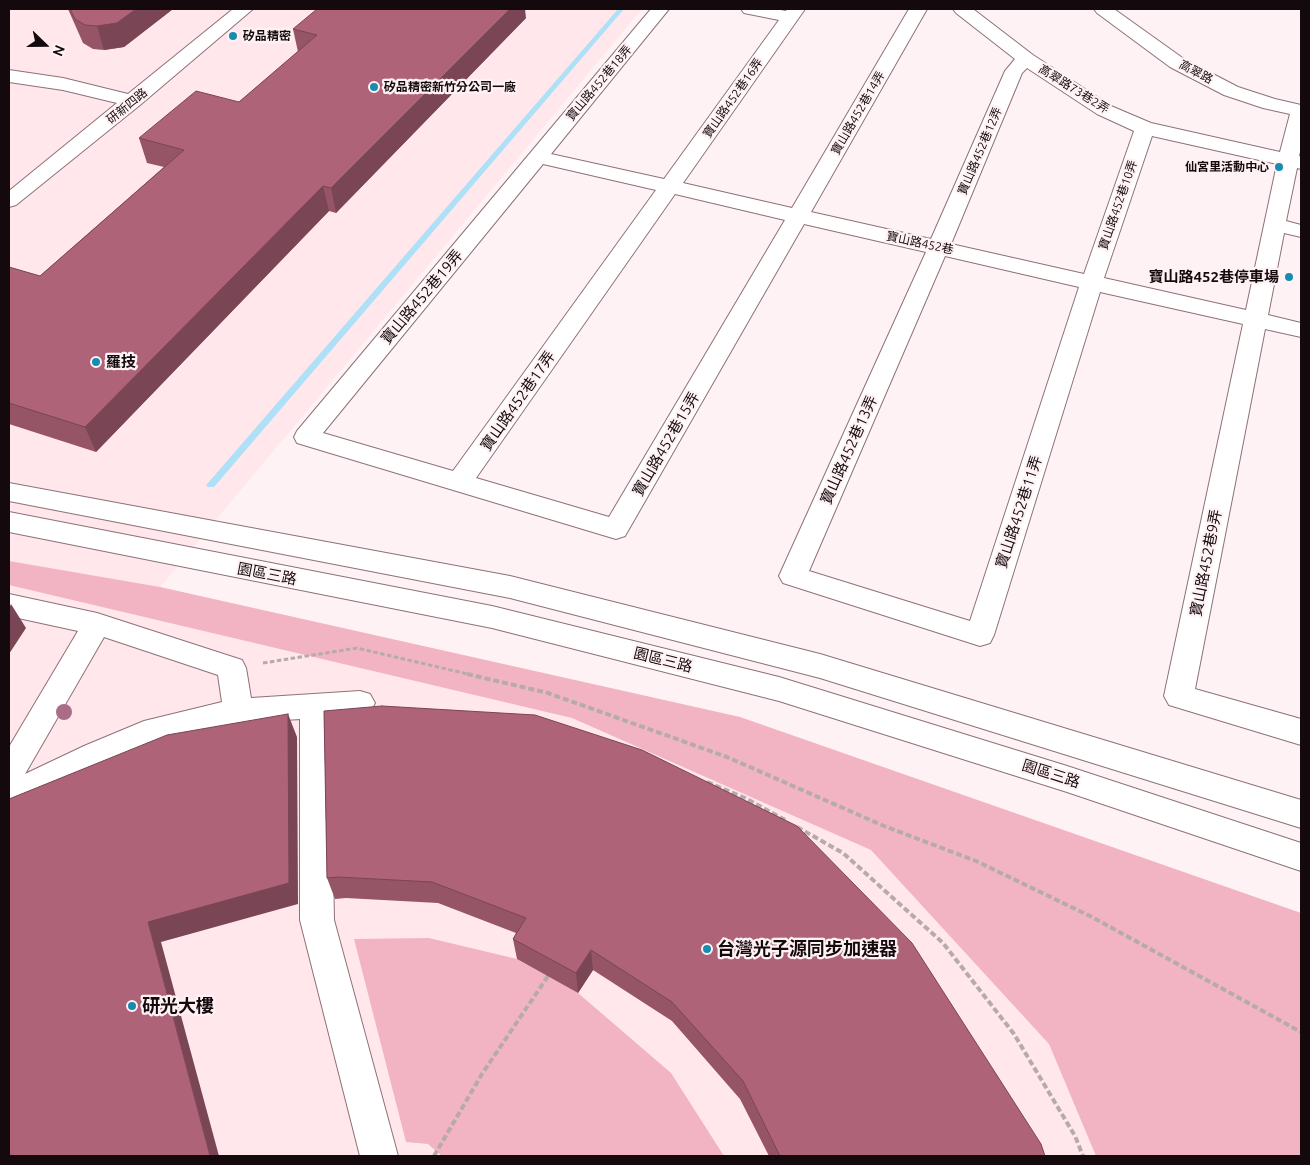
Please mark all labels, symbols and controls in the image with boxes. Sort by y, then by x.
north arrow [20,20,70,70]
place label: 矽品精密 [243,29,291,43]
marker: 矽品精密 [227,30,239,42]
street label: 寶山路452巷18弄 [563,42,635,124]
text: N [50,43,68,58]
street label: 寶山路452巷16弄 [700,55,766,141]
street label: 高翠路 [1177,57,1215,87]
street label: 高翠路73巷2弄 [1036,62,1112,116]
street label: 寶山路452巷14弄 [828,69,888,157]
place label: 矽品精密新竹分公司一廠 [384,80,516,94]
marker: 矽品精密新竹分公司一廠 [368,81,380,93]
street label: 研新四路 [104,85,150,127]
street label: 寶山路452巷12弄 [955,105,1005,197]
street label: 寶山路452巷10弄 [1096,158,1140,252]
place label: 仙宮里活動中心 [1185,160,1269,174]
marker: 仙宮里活動中心 [1273,161,1285,173]
street label: 寶山路452巷 [885,229,955,257]
street label: 寶山路452巷19弄 [377,246,467,348]
place label: 寶山路452巷停車場 [1149,268,1279,286]
marker: 寶山路452巷停車場 [1283,271,1295,283]
street label: 寶山路452巷17弄 [477,348,559,454]
place label: 羅技 [106,353,136,371]
marker: 羅技 [90,356,102,368]
street label: 寶山路452巷15弄 [629,389,703,499]
street label: 寶山路452巷13弄 [817,393,881,507]
street label: 寶山路452巷11弄 [992,453,1046,571]
street label: 寶山路452巷9弄 [1187,508,1225,618]
street label: 園區三路 [236,559,298,589]
street label: 園區三路 [632,644,694,676]
street label: 園區三路 [1020,756,1082,792]
place label: 台灣光子源同步加速器 [717,938,897,960]
marker: 台灣光子源同步加速器 [701,943,713,955]
place label: 研光大樓 [142,995,214,1017]
marker: 研光大樓 [126,1000,138,1012]

